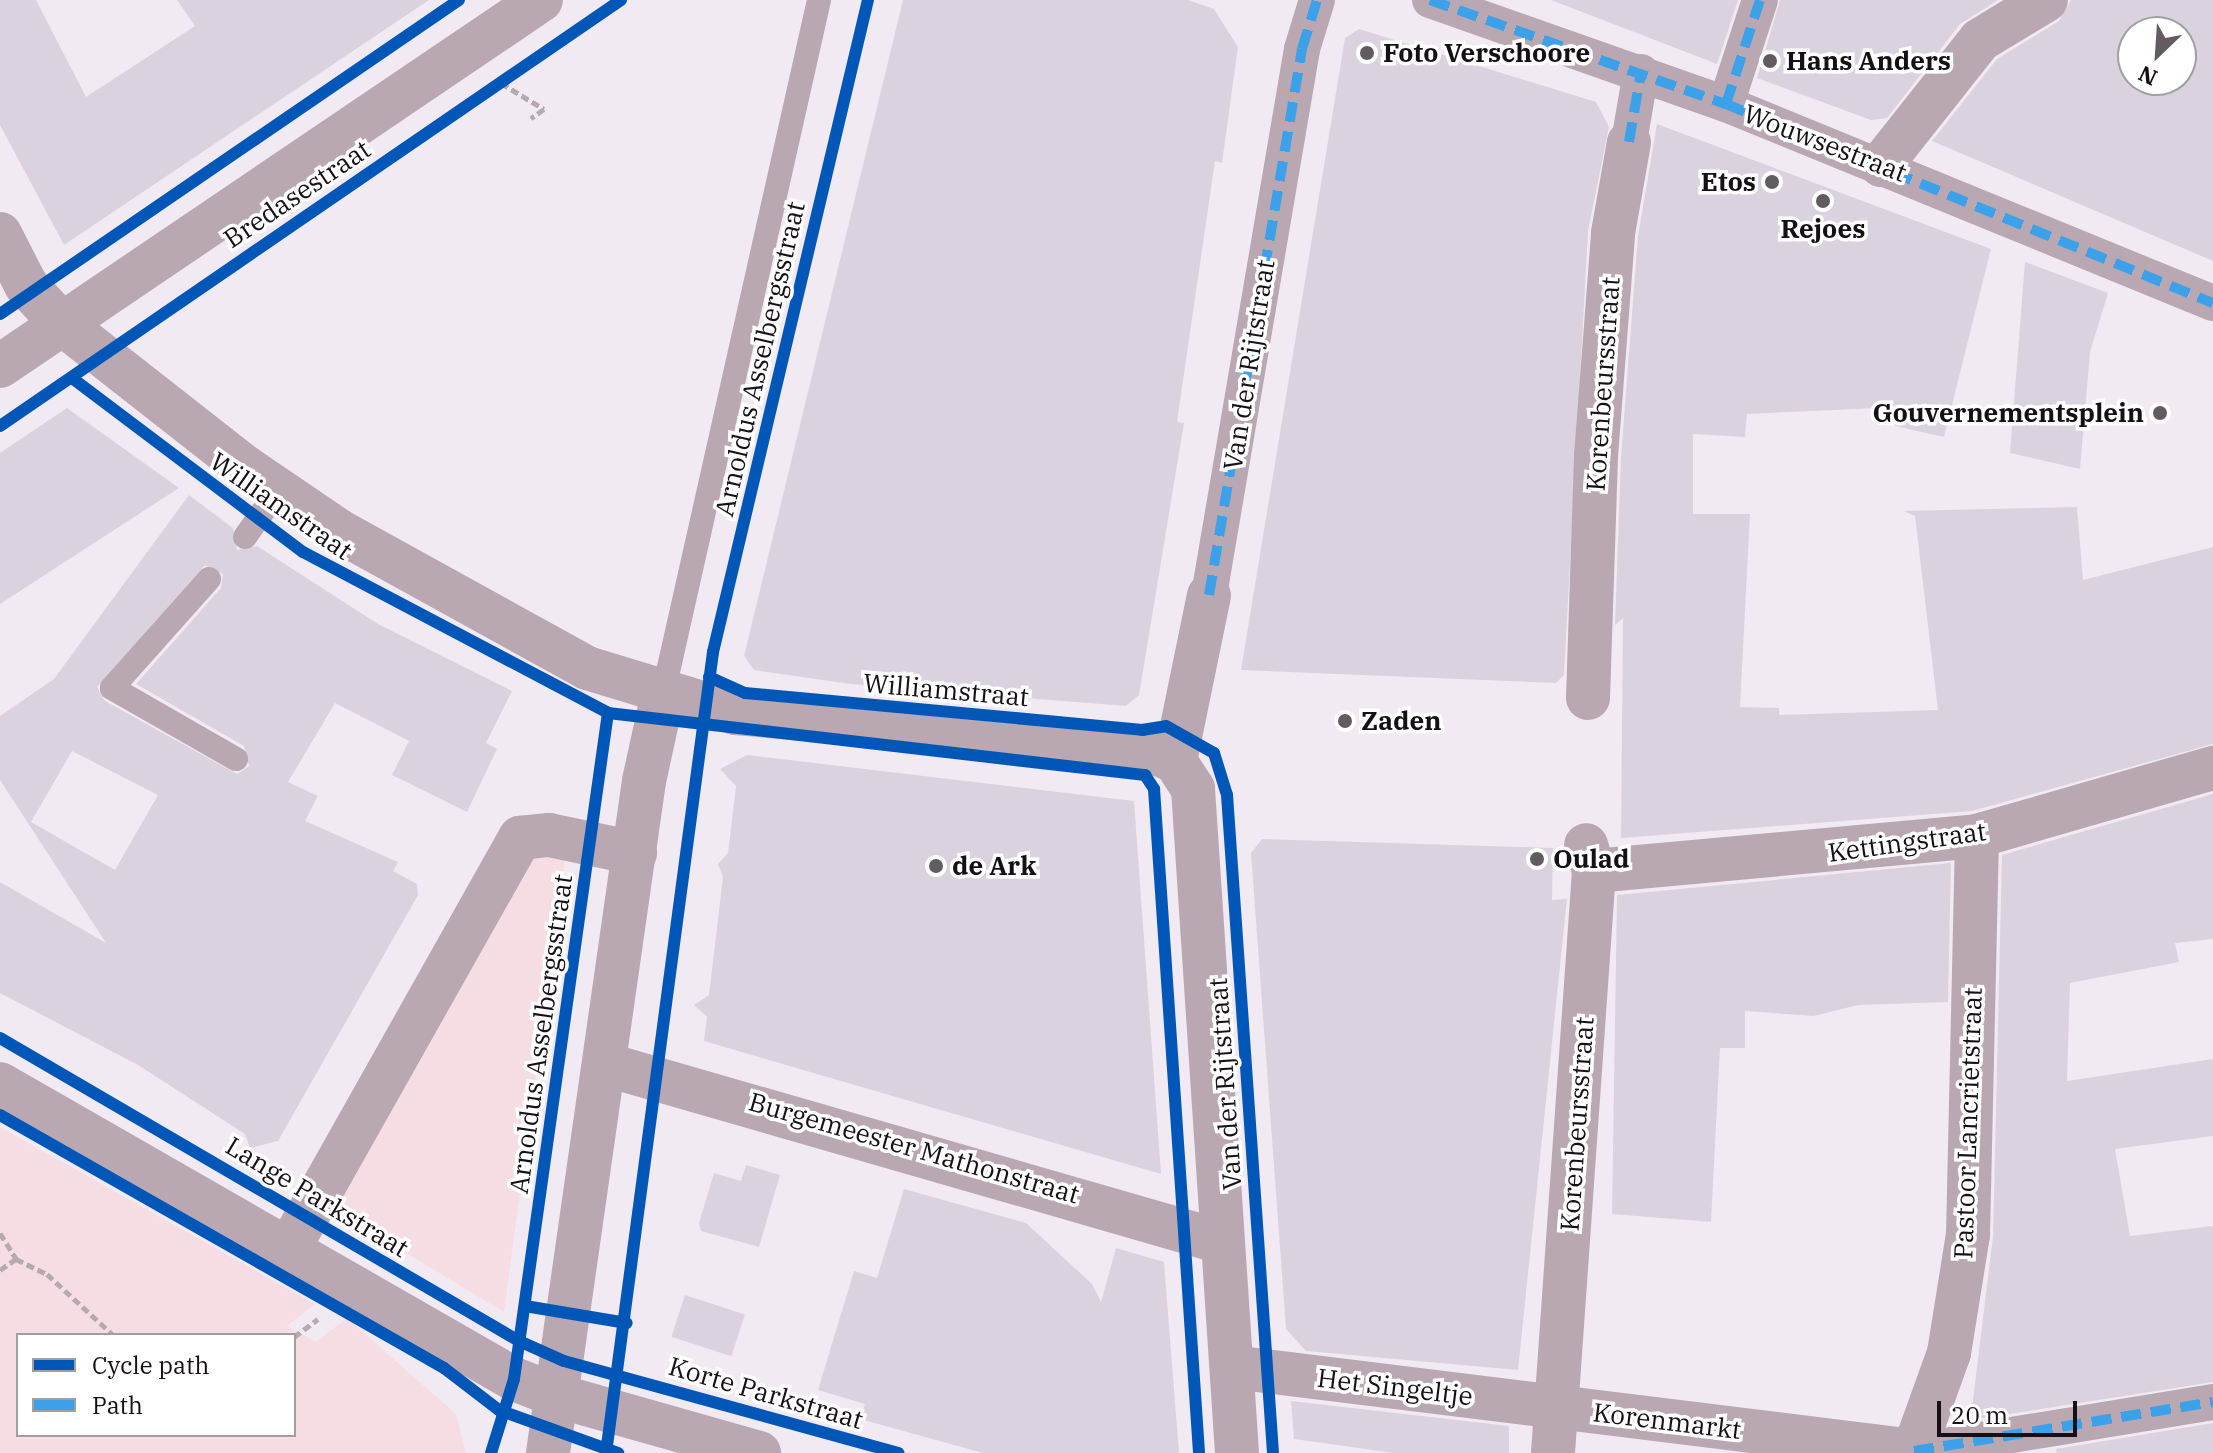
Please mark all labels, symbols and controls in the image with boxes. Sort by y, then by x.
north arrow [2117,16,2197,96]
place label: Foto Verschoore [1383,37,1590,69]
marker: Foto Verschoore [1358,44,1376,62]
place label: Hans Anders [1786,45,1951,77]
marker: Hans Anders [1761,52,1779,70]
text: N [2133,60,2162,93]
street label: Wouwsestraat [1739,98,1911,188]
street label: Bredasestraat [218,133,376,255]
place label: Etos [1701,166,1756,198]
marker: Etos [1763,173,1781,191]
marker: Rejoes [1814,192,1832,210]
street label: Arnoldus Asselbergsstraat [709,198,811,520]
place label: Rejoes [1781,213,1865,245]
street label: Van der Rijtstraat [1217,257,1281,473]
street label: Korenbeursstraat [1580,276,1626,492]
place label: Gouvernementsplein [1873,397,2144,429]
marker: Gouvernementsplein [2151,404,2169,422]
street label: Williamstraat [204,446,358,566]
street label: Williamstraat [862,667,1030,713]
place label: Zaden [1361,705,1441,737]
marker: Zaden [1336,712,1354,730]
street label: Kettingstraat [1826,815,1988,869]
place label: Oulad [1553,843,1629,875]
place label: de Ark [952,850,1036,882]
marker: Oulad [1528,850,1546,868]
marker: de Ark [927,857,945,875]
street label: Arnoldus Asselbergsstraat [503,872,579,1196]
street label: Van der Rijtstraat [1202,977,1248,1191]
street label: Pastoor Lancrietstraat [1948,987,1988,1259]
street label: Korenbeursstraat [1554,1016,1600,1232]
street label: Burgemeester Mathonstraat [745,1086,1083,1210]
street label: Lange Parkstraat [220,1130,414,1264]
legend [16,1333,296,1437]
text: Cycle path [92,1349,209,1381]
street label: Korte Parkstraat [665,1350,867,1436]
street label: Het Singeltje [1315,1362,1475,1412]
scale bar [1941,1385,2081,1435]
text: Path [92,1389,143,1421]
street label: Korenmarkt [1591,1396,1743,1446]
text: 20 m [1951,1399,2008,1431]

